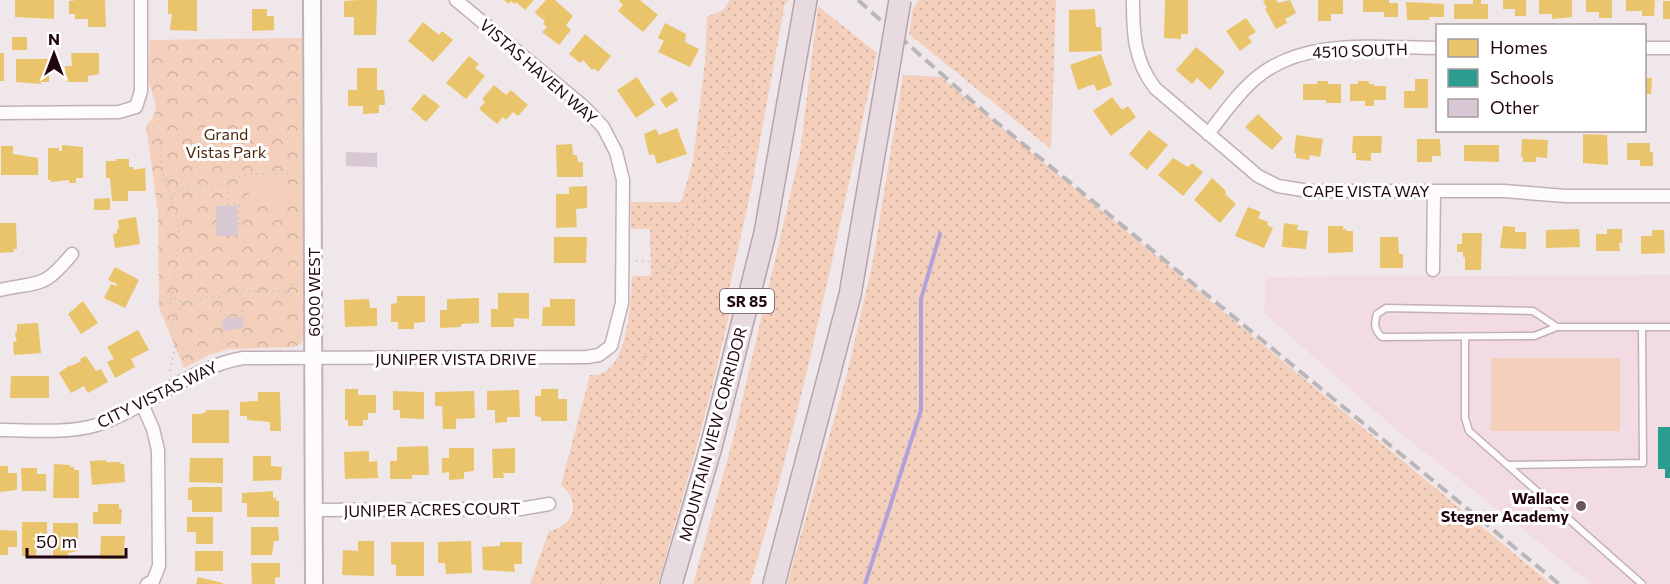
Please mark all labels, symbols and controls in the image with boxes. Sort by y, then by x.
street label: VISTAS HAVEN WAY [476,15,602,128]
north arrow [24,24,84,84]
legend [1436,24,1646,132]
text: N [48,29,60,48]
text: Homes [1490,36,1548,58]
street label: 4510 SOUTH [1312,39,1408,61]
text: Schools [1490,66,1554,88]
text: Other [1490,96,1539,118]
park label: Grand Vistas Park [185,124,267,161]
street label: CAPE VISTA WAY [1302,181,1430,200]
street label: 6000 WEST [304,247,323,337]
road number: SR 85 [720,289,774,313]
street label: MOUNTAIN VIEW CORRIDOR [674,324,750,543]
street label: JUNIPER VISTA DRIVE [375,349,537,368]
street label: CITY VISTAS WAY [94,356,221,431]
place label: Wallace Stegner Academy [1441,488,1569,525]
street label: JUNIPER ACRES COURT [343,498,521,520]
marker: Wallace Stegner Academy [1574,499,1588,513]
scale bar [27,521,126,559]
text: 50 m [36,530,77,552]

